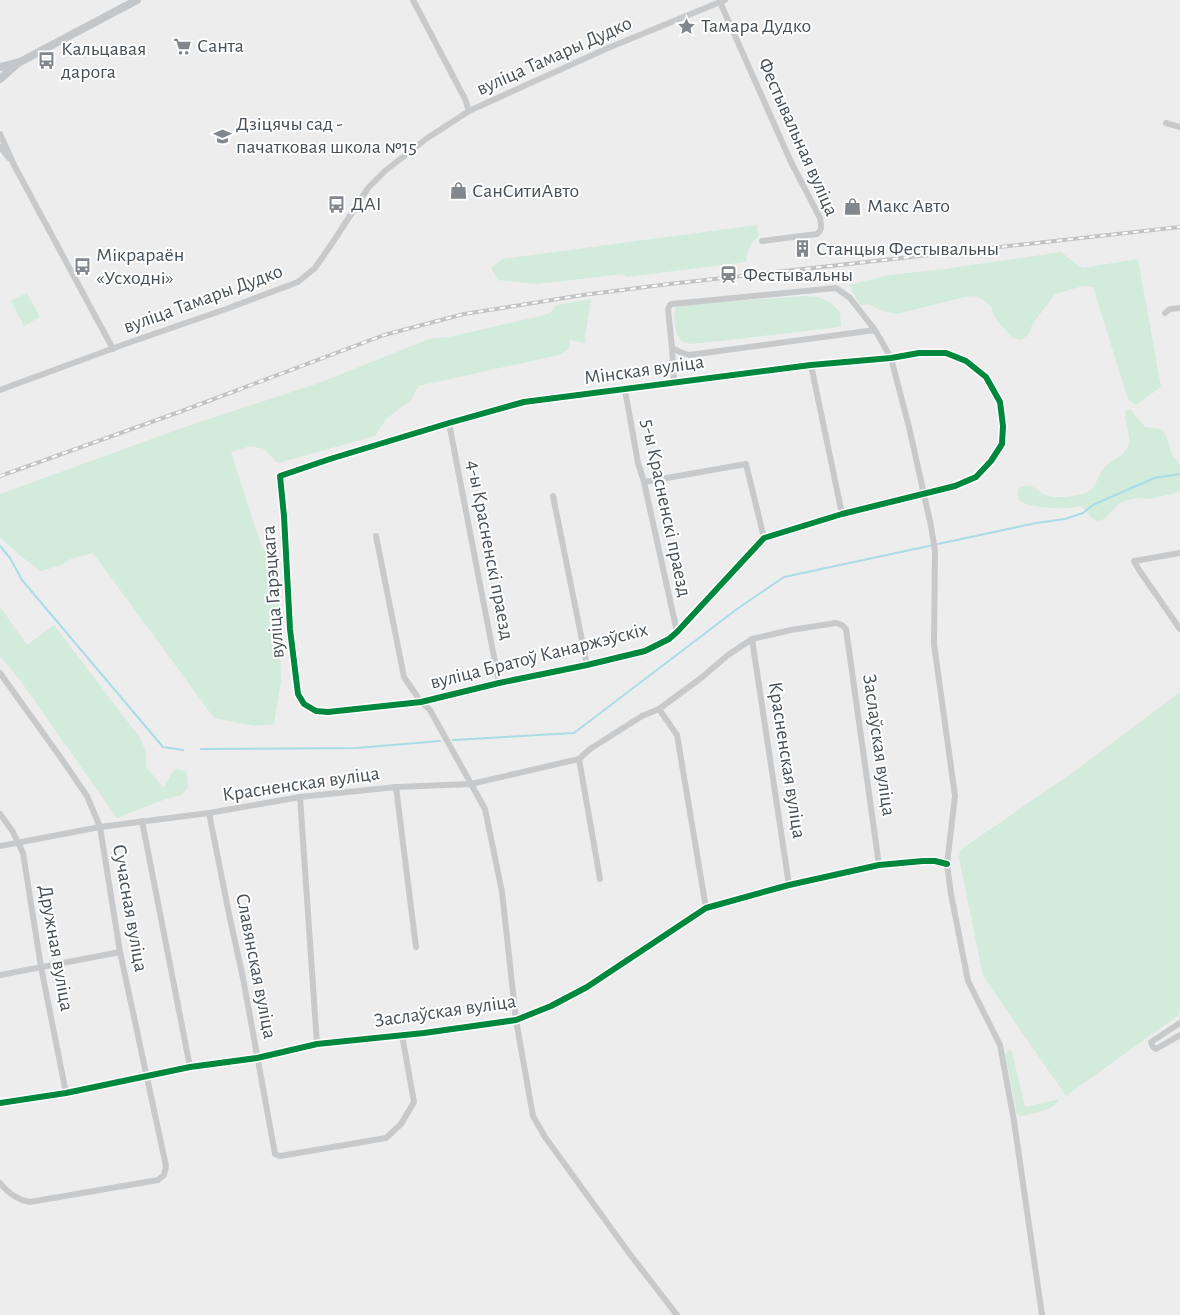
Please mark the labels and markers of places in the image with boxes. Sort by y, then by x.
place icon: Тамара Дудко [677,16,697,36]
place label: Тамара Дудко [701,16,811,36]
supermarket icon: Санта [173,36,193,56]
place label: Санта [197,36,244,56]
place label: Кальцавая дарога [61,39,146,82]
bus stop icon: Кальцавая дарога [37,51,57,71]
place label: Дзіцячы сад - пачатковая школа №15 [236,114,417,157]
school or university icon: Дзіцячы сад - пачатковая школа №15 [212,126,232,146]
shop icon: СанСитиАвто [448,181,468,201]
place label: СанСитиАвто [472,181,579,201]
bus stop icon: ДАІ [327,194,347,214]
place label: ДАІ [351,194,382,214]
shop icon: Макс Авто [843,196,863,216]
place label: Макс Авто [867,196,950,216]
building icon: Станцыя Фестывальны [792,239,812,259]
place label: Станцыя Фестывальны [816,239,999,259]
place label: Мікрараён «Усходні» [96,245,184,288]
bus stop icon: Мікрараён «Усходні» [72,256,92,276]
station icon: Фестывальны [719,265,739,285]
place label: Фестывальны [743,265,853,285]

